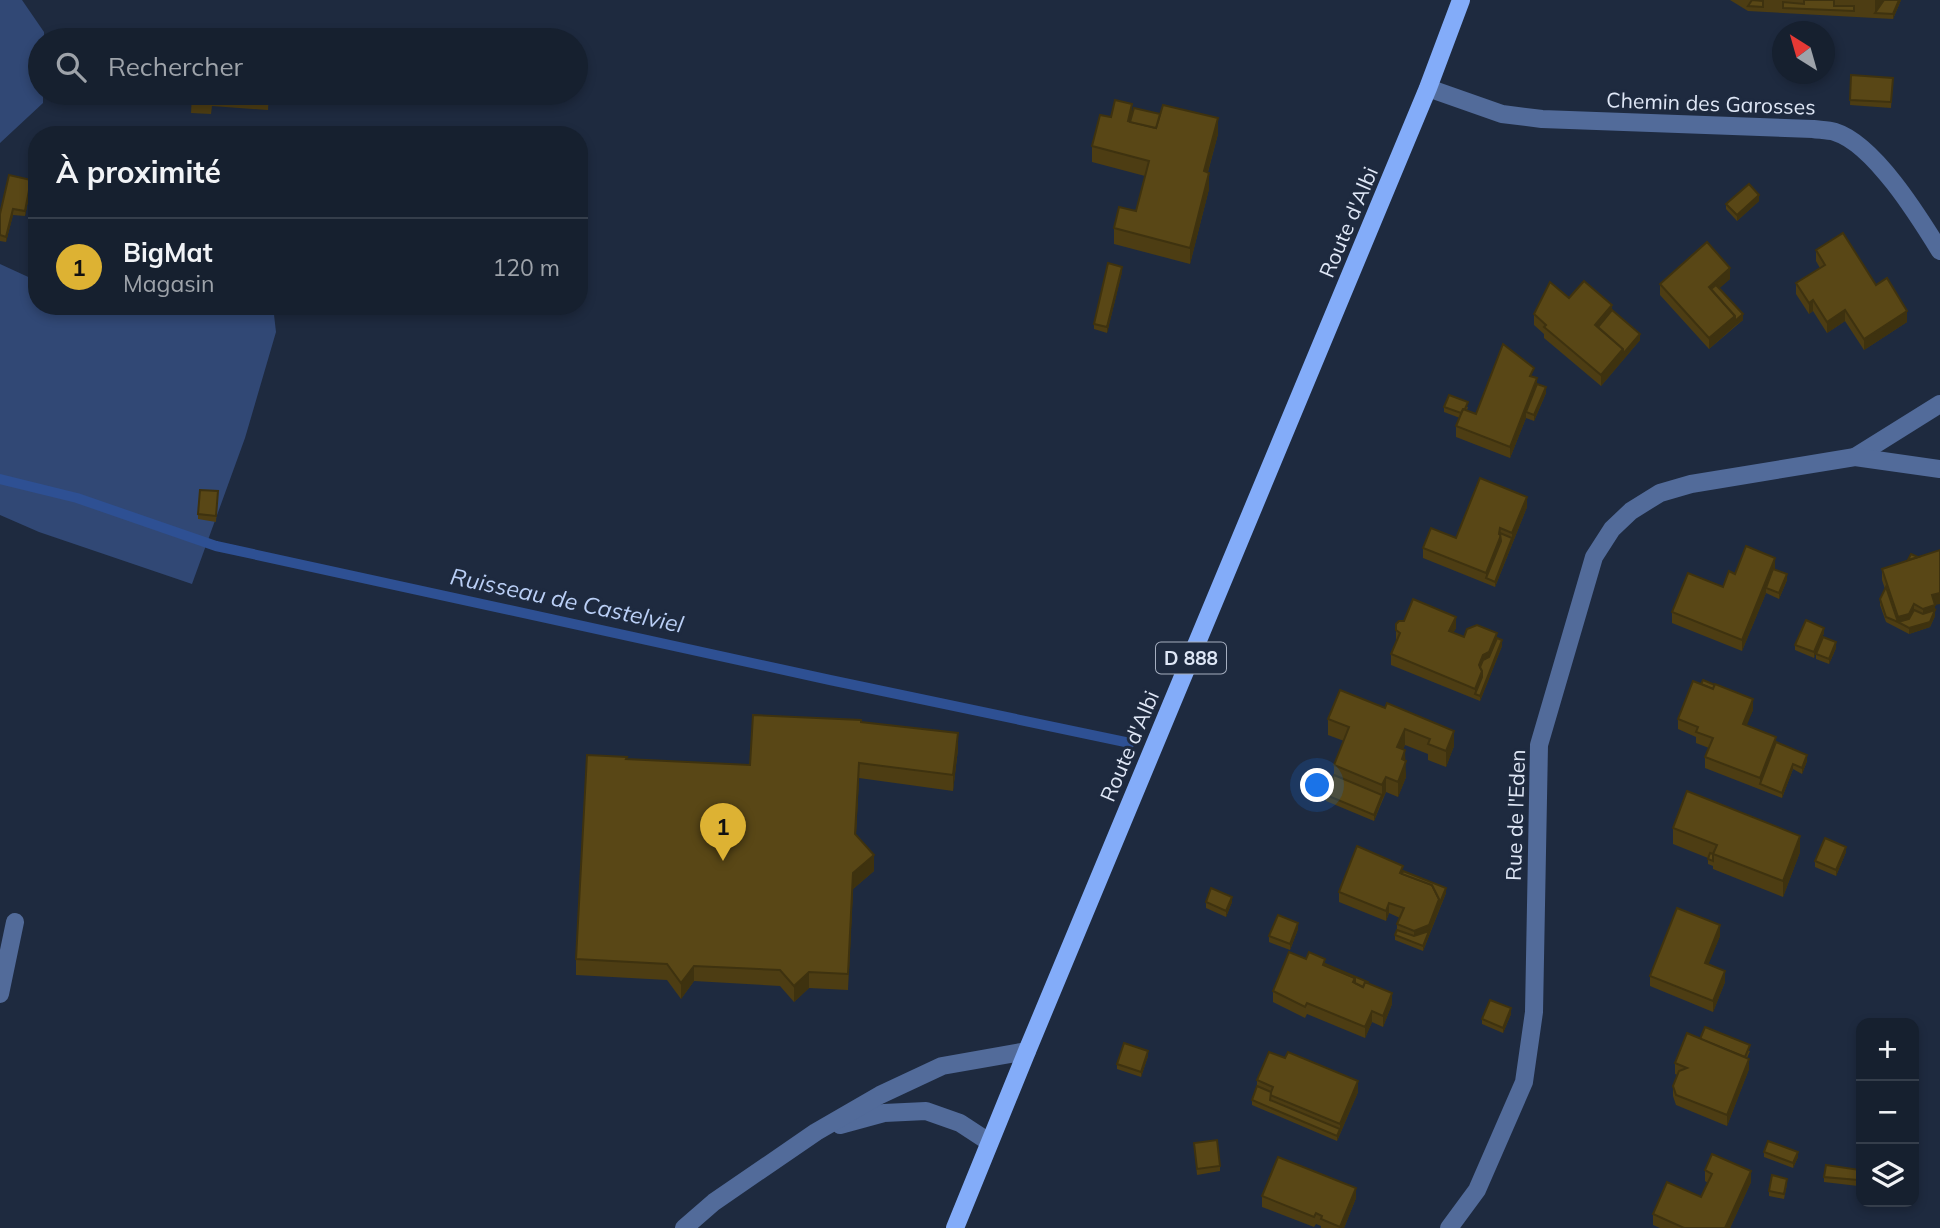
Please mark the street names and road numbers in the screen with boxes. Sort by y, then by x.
street label: Chemin des Garosses [1606,86,1816,120]
street label: Route d'Albi [1313,163,1383,281]
road number: D 888 [1156,642,1226,674]
street label: Route d'Albi [1094,687,1164,805]
street label: Rue de l'Eden [1500,749,1530,881]

